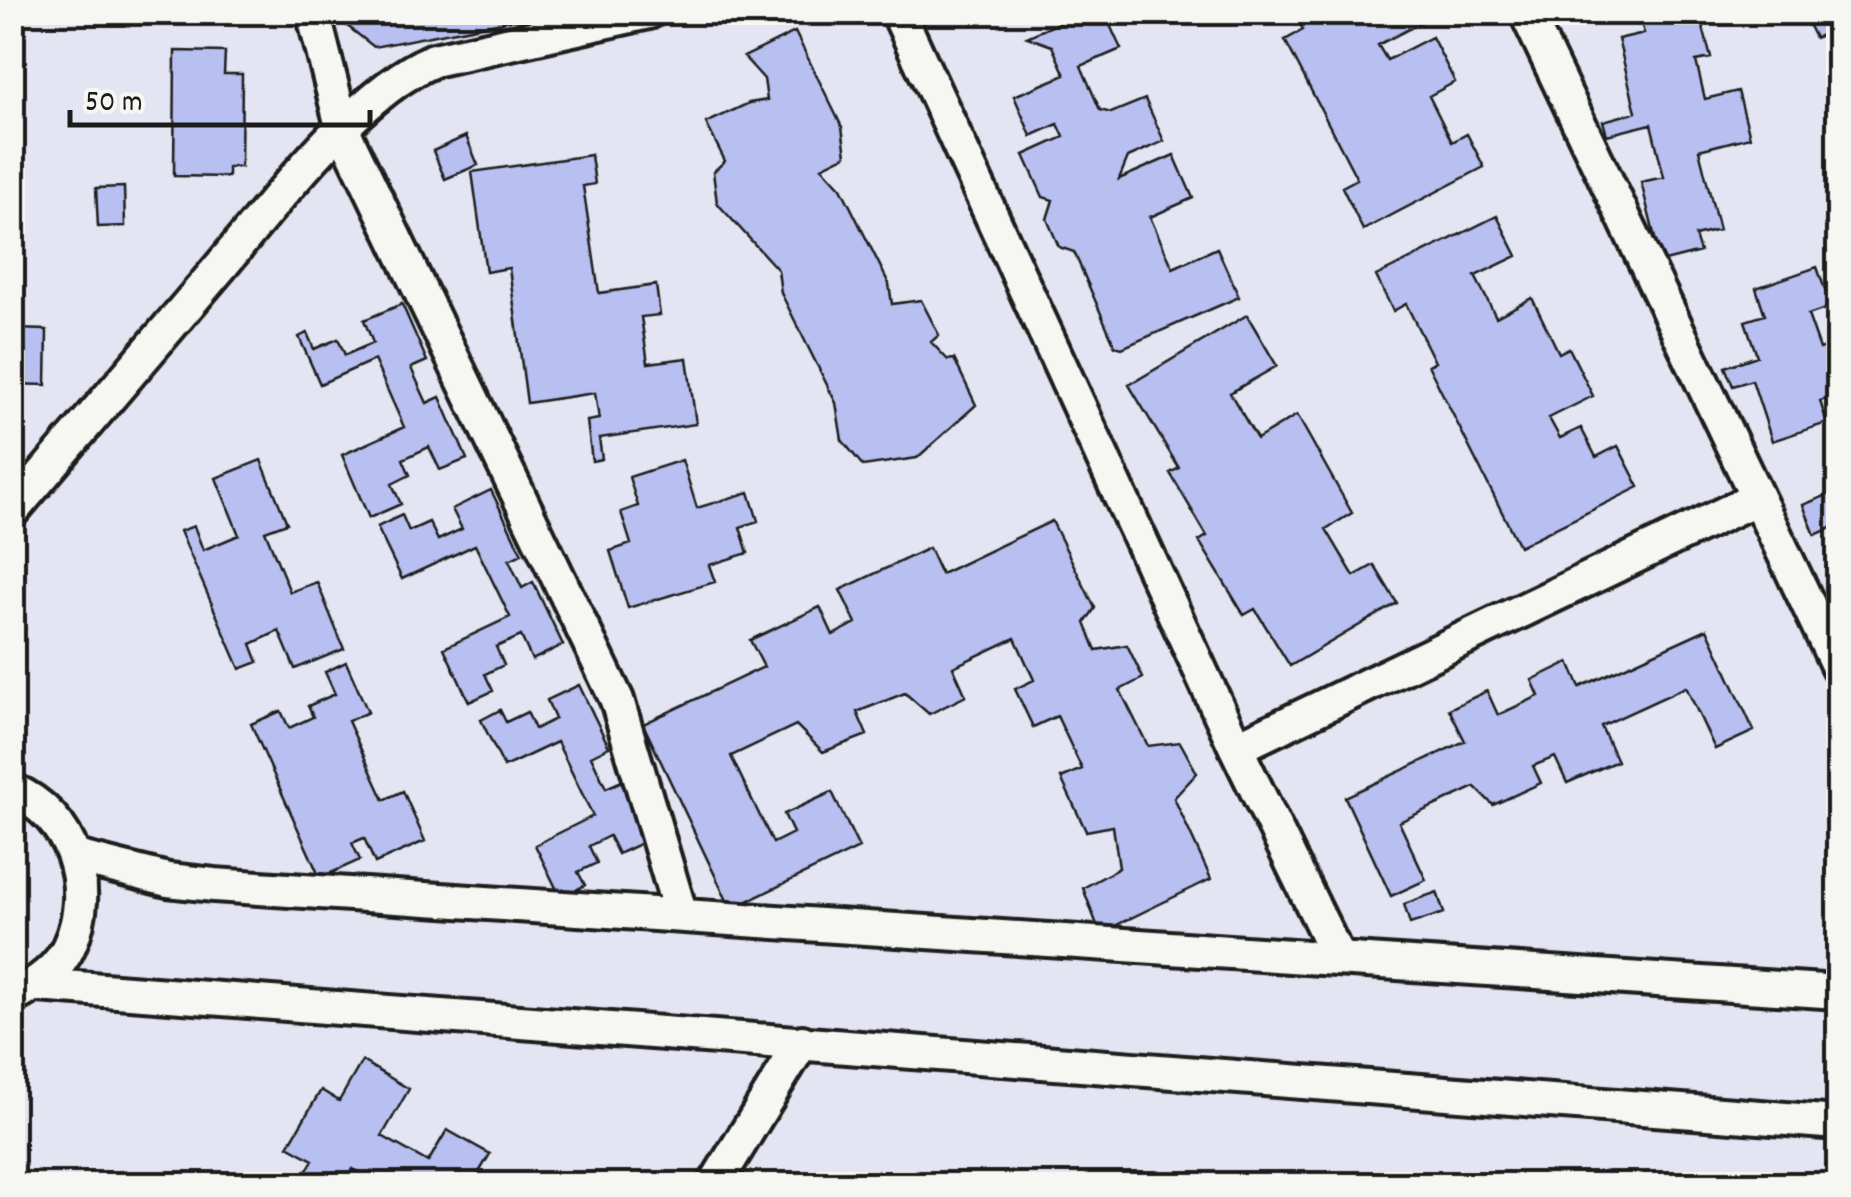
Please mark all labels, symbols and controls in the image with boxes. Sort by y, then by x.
scale bar [70,65,370,127]
text: 50 m [85,83,143,126]

